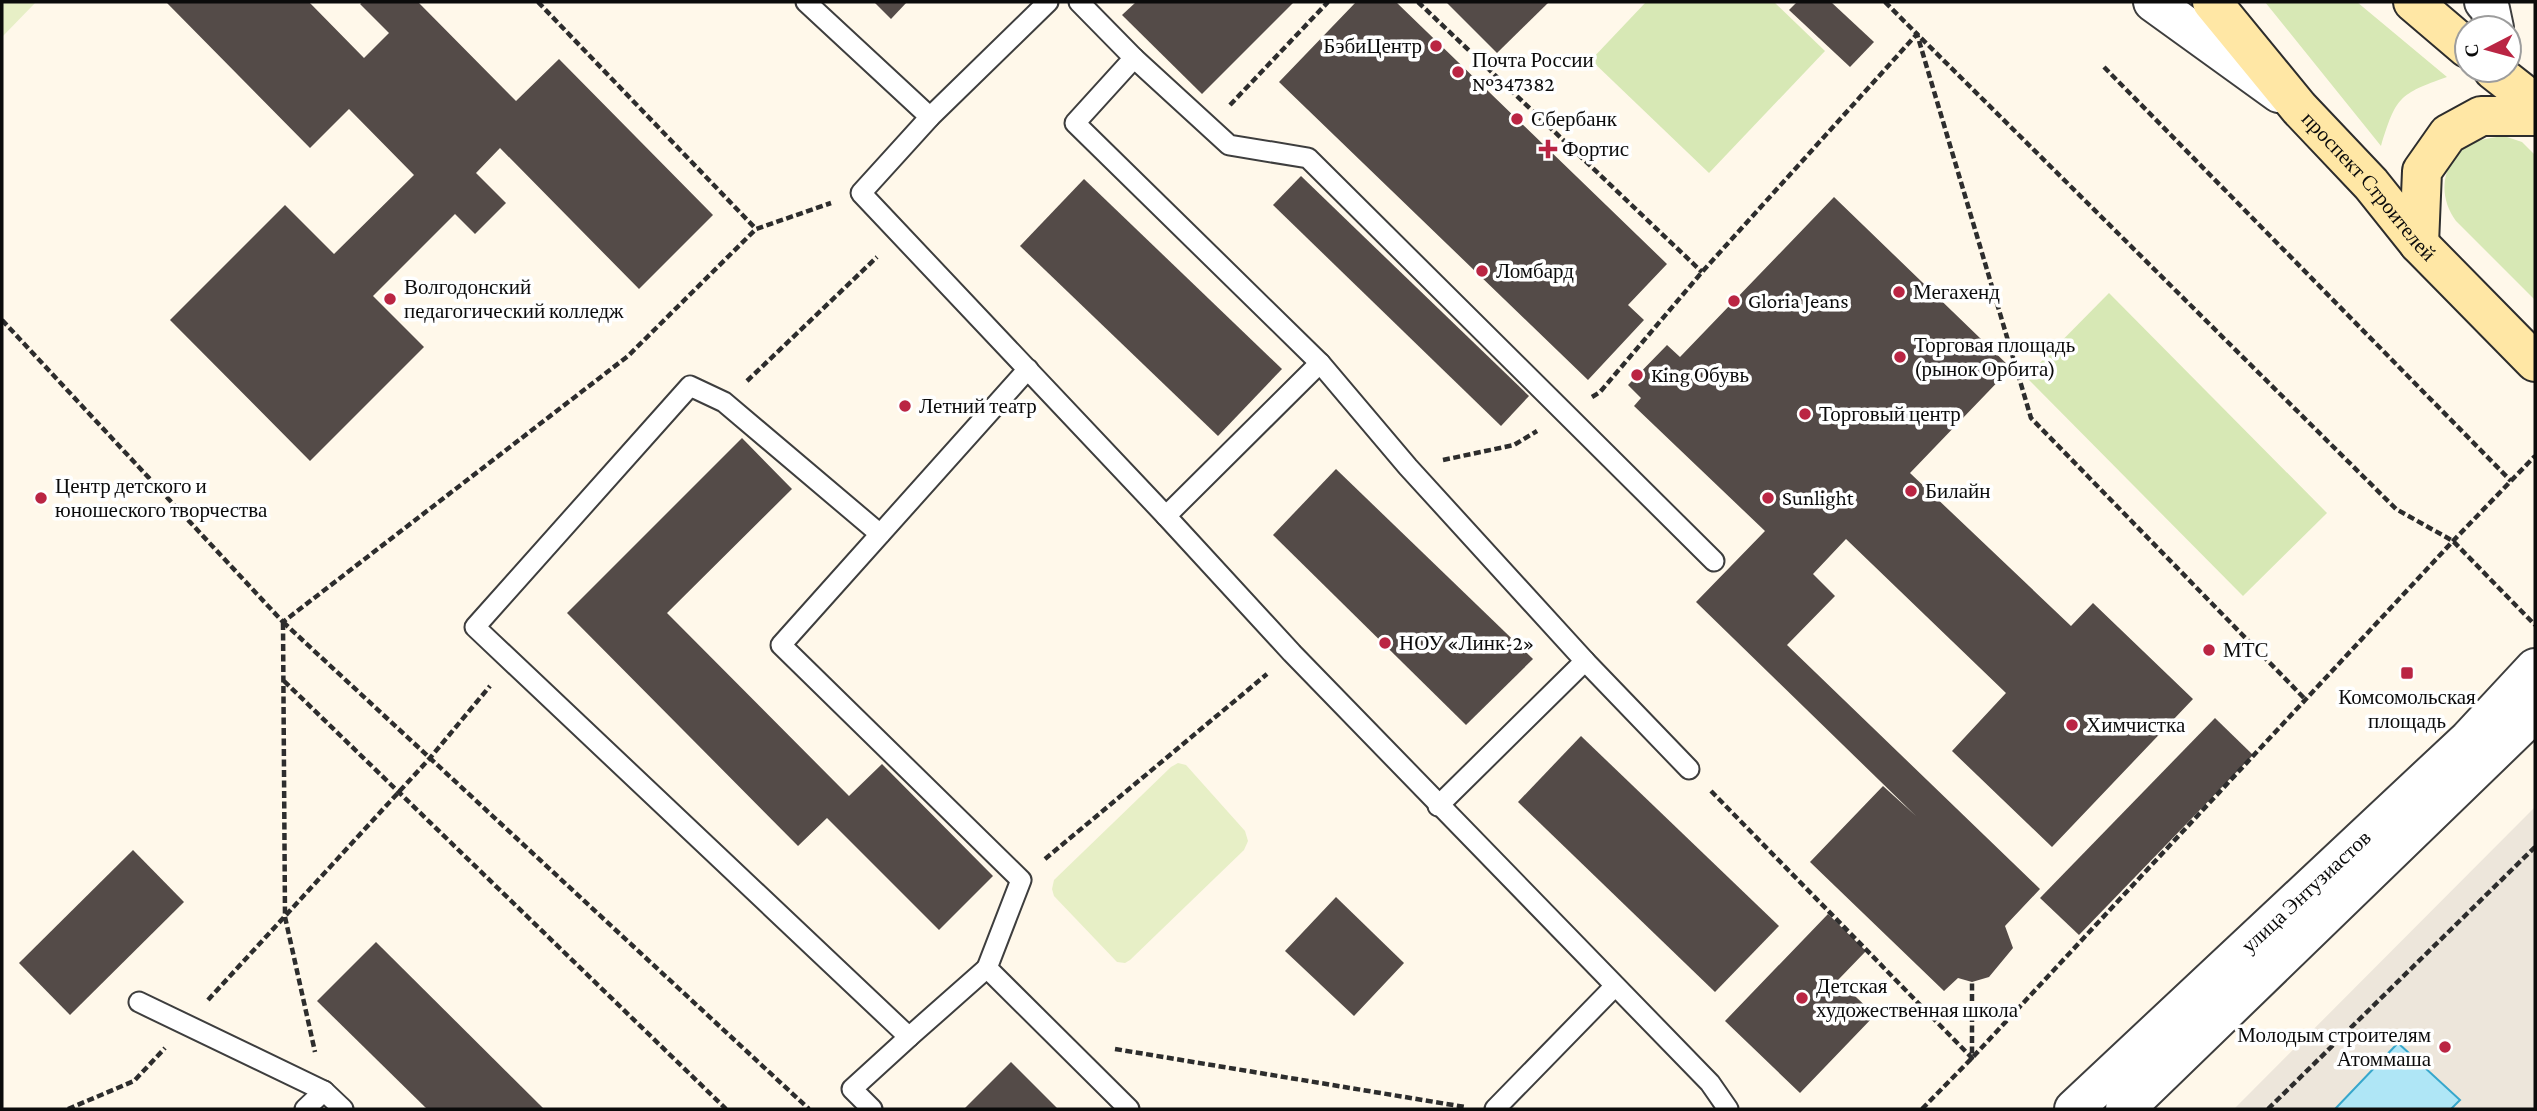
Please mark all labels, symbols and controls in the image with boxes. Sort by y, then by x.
north arrow [2453,14,2523,84]
place label: БэбиЦентр [1323,34,1422,58]
marker: БэбиЦентр [1428,38,1444,54]
text: С [2460,43,2483,59]
place label: Почта России №347382 [1472,48,1594,96]
marker: Почта России №347382 [1450,64,1466,80]
place label: Сбербанк [1531,107,1618,131]
street label: проспект Строителей [2297,107,2441,266]
marker: Сбербанк [1509,111,1525,127]
place label: Фортис [1562,137,1629,161]
marker: Фортис [1540,141,1556,157]
place label: Ломбард [1496,259,1574,283]
marker: Ломбард [1474,263,1490,279]
place label: Волгодонский педагогический колледж [404,275,624,323]
place label: Мегахенд [1913,280,2000,304]
marker: Мегахенд [1891,284,1907,300]
place label: Gloria Jeans [1748,289,1849,313]
marker: Волгодонский педагогический колледж [382,291,398,307]
marker: Gloria Jeans [1726,293,1742,309]
place label: Торговая площадь (рынок Орбита) [1914,333,2075,381]
marker: Торговая площадь (рынок Орбита) [1892,349,1908,365]
place label: King Обувь [1651,363,1749,387]
marker: King Обувь [1629,367,1645,383]
place label: Летний театр [919,394,1037,418]
marker: Летний театр [897,398,913,414]
place label: Торговый центр [1819,402,1961,426]
marker: Торговый центр [1797,406,1813,422]
place label: Центр детского и юношеского творчества [55,474,268,522]
place label: Билайн [1925,479,1991,503]
marker: Билайн [1903,483,1919,499]
place label: Sunlight [1782,486,1855,510]
marker: Центр детского и юношеского творчества [33,490,49,506]
marker: Sunlight [1760,490,1776,506]
place label: НОУ «Линк-2» [1399,631,1534,655]
marker: НОУ «Линк-2» [1377,635,1393,651]
place label: МТС [2223,638,2269,662]
marker: МТС [2201,642,2217,658]
marker: Комсомольская площадь [2399,665,2415,681]
place label: Комсомольская площадь [2338,685,2476,733]
place label: Химчистка [2086,713,2186,737]
marker: Химчистка [2064,717,2080,733]
street label: улица Энтузиастов [2237,825,2376,958]
place label: Детская художественная школа [1816,974,2019,1022]
marker: Детская художественная школа [1794,990,1810,1006]
place label: Молодым строителям Атоммаша [2237,1023,2432,1071]
marker: Молодым строителям Атоммаша [2437,1039,2453,1055]

